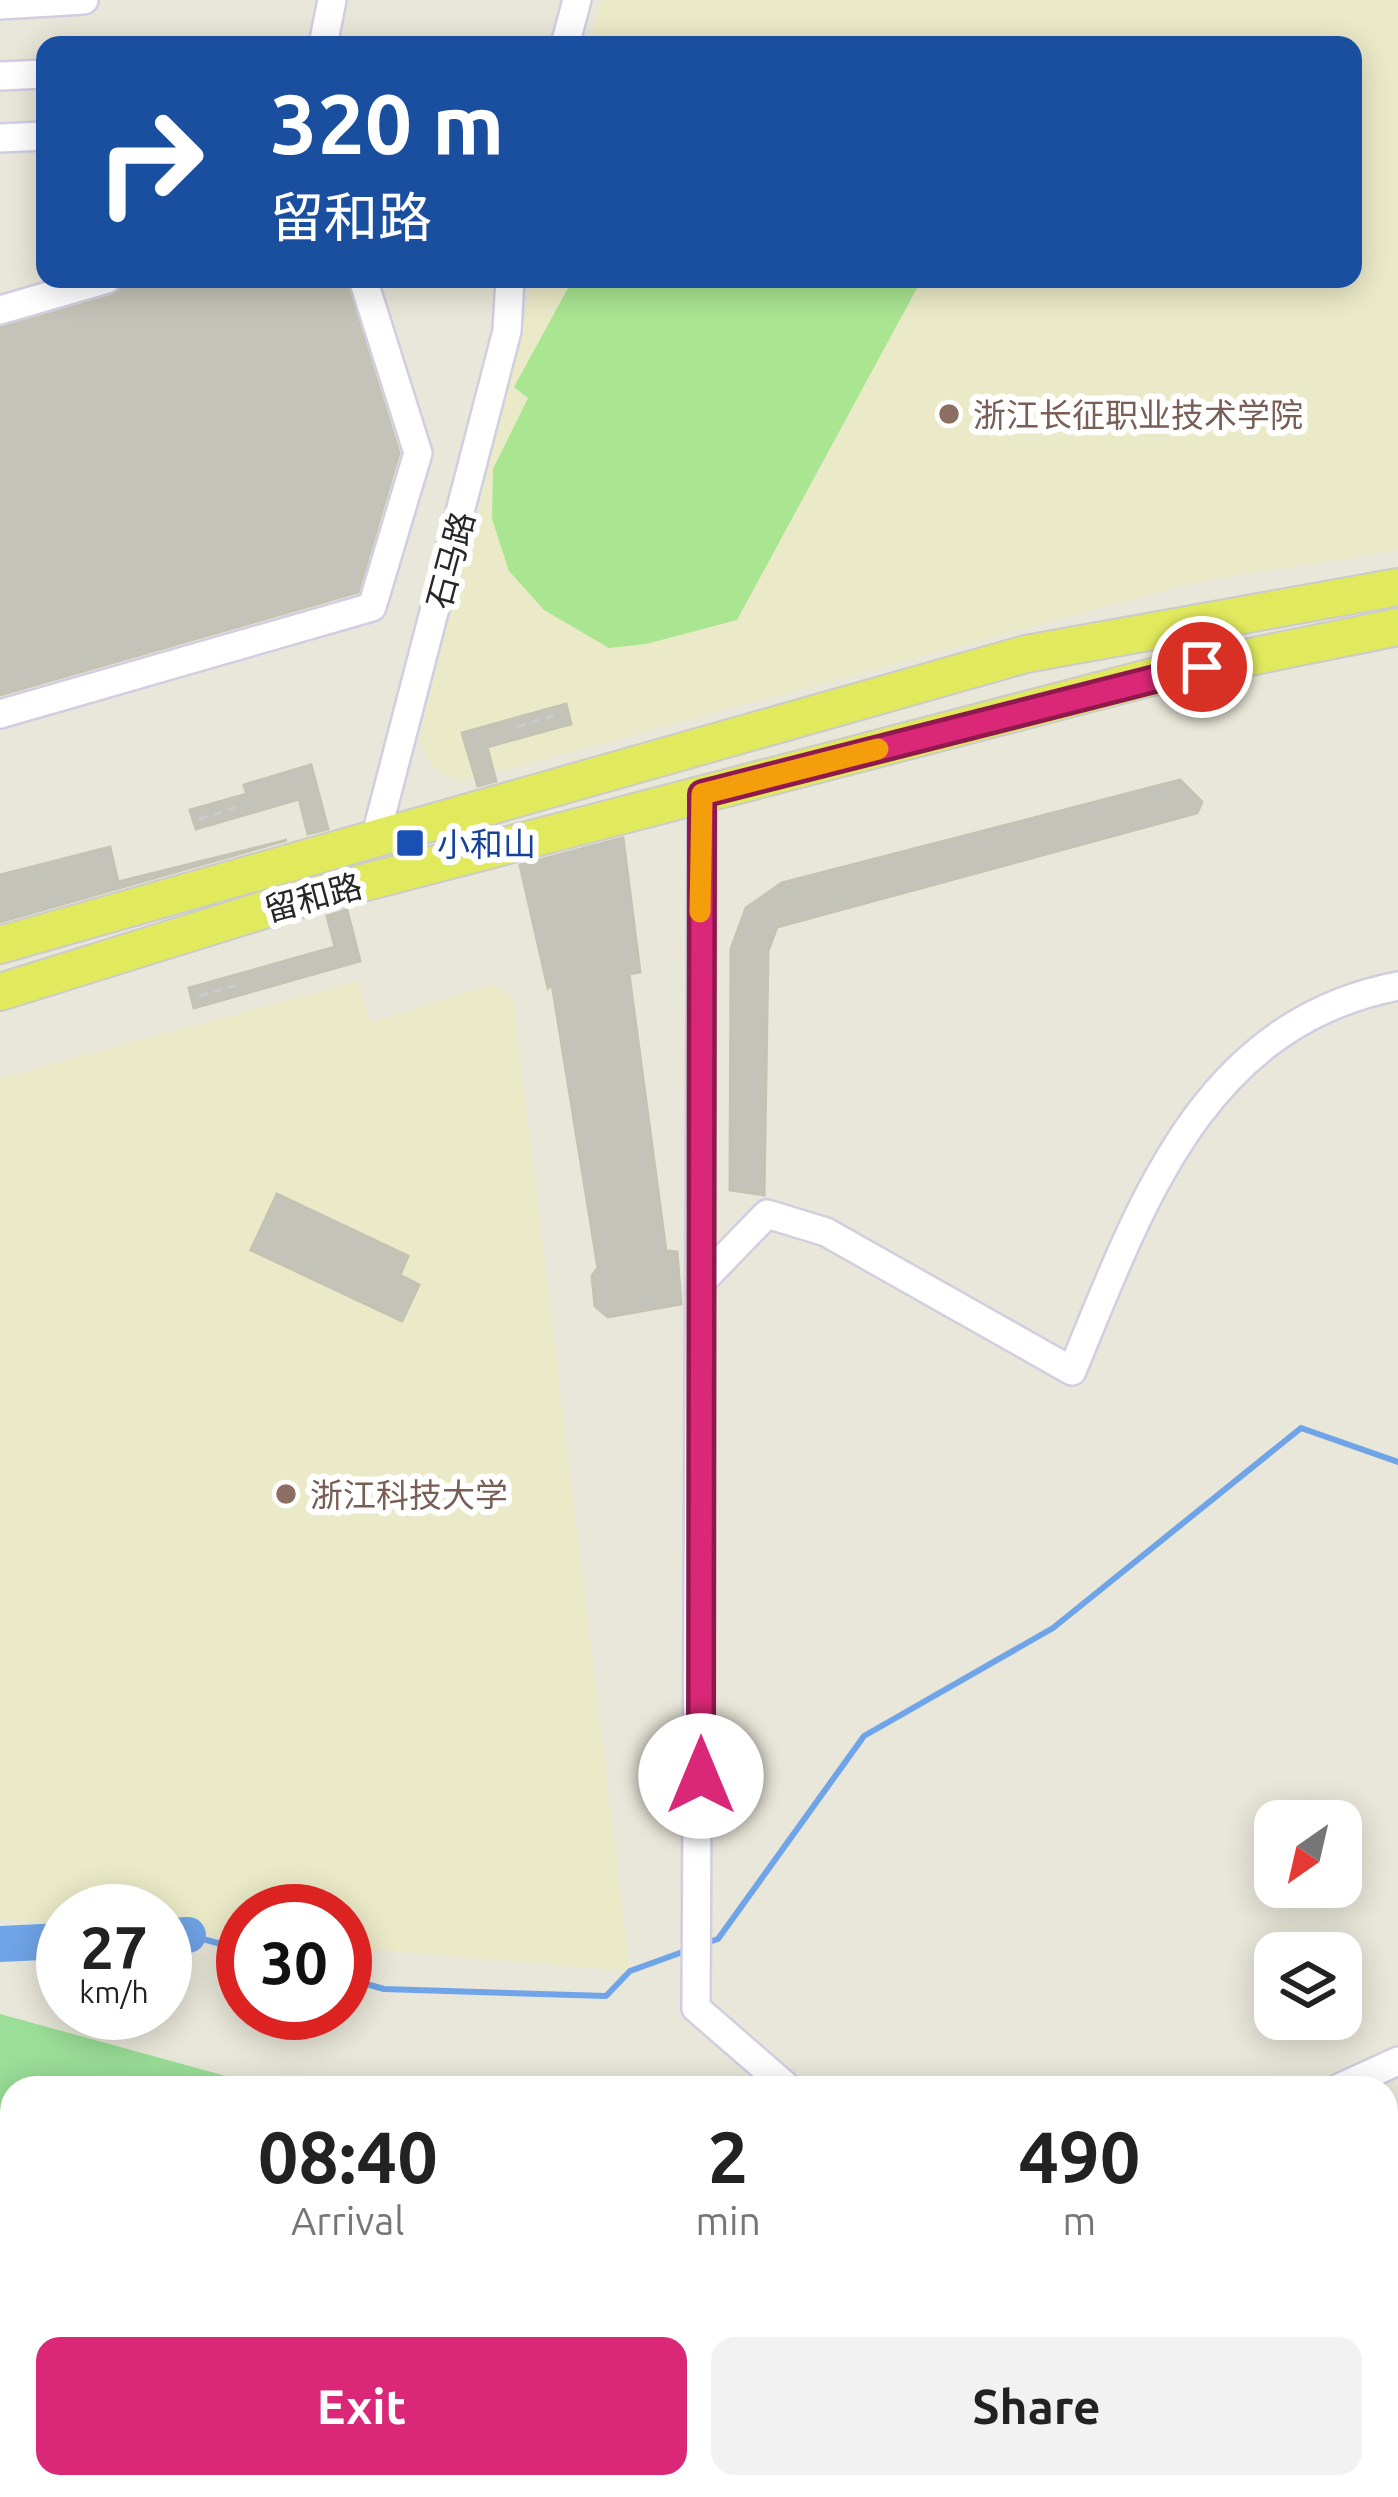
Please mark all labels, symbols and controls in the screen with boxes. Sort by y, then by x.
text: 320 m [270,76,504,170]
icon: right [72,84,228,240]
text: 留和路 [270,187,432,247]
place label: 浙江长征职业技术学院 [973,396,1303,433]
marker: 浙江长征职业技术学院 [936,401,962,427]
street label: 石马路 [419,507,481,613]
pin [1151,616,1253,718]
icon: arrive [1169,634,1235,700]
place label: 小和山 [437,825,536,862]
marker: 小和山 [394,827,426,859]
street label: 留和路 [260,866,366,928]
place label: 浙江科技大学 [310,1476,508,1513]
marker: 浙江科技大学 [273,1481,299,1507]
position arrow [638,1713,764,1839]
north arrow [1254,1800,1362,1908]
map controls [1254,1800,1362,2040]
speed limit sign: 30 [216,1884,372,2040]
text: 27 [80,1913,148,1980]
button: layers [1254,1932,1362,2040]
text: km/h [79,1975,149,2009]
text: 08:40 [258,2116,438,2197]
text: 2 [708,2116,748,2197]
text: 490 [1018,2116,1140,2197]
text: Arrival [291,2199,405,2242]
text: min [695,2199,761,2242]
text: m [1063,2199,1096,2242]
button: Exit [36,2337,687,2475]
button: Share [711,2337,1362,2475]

